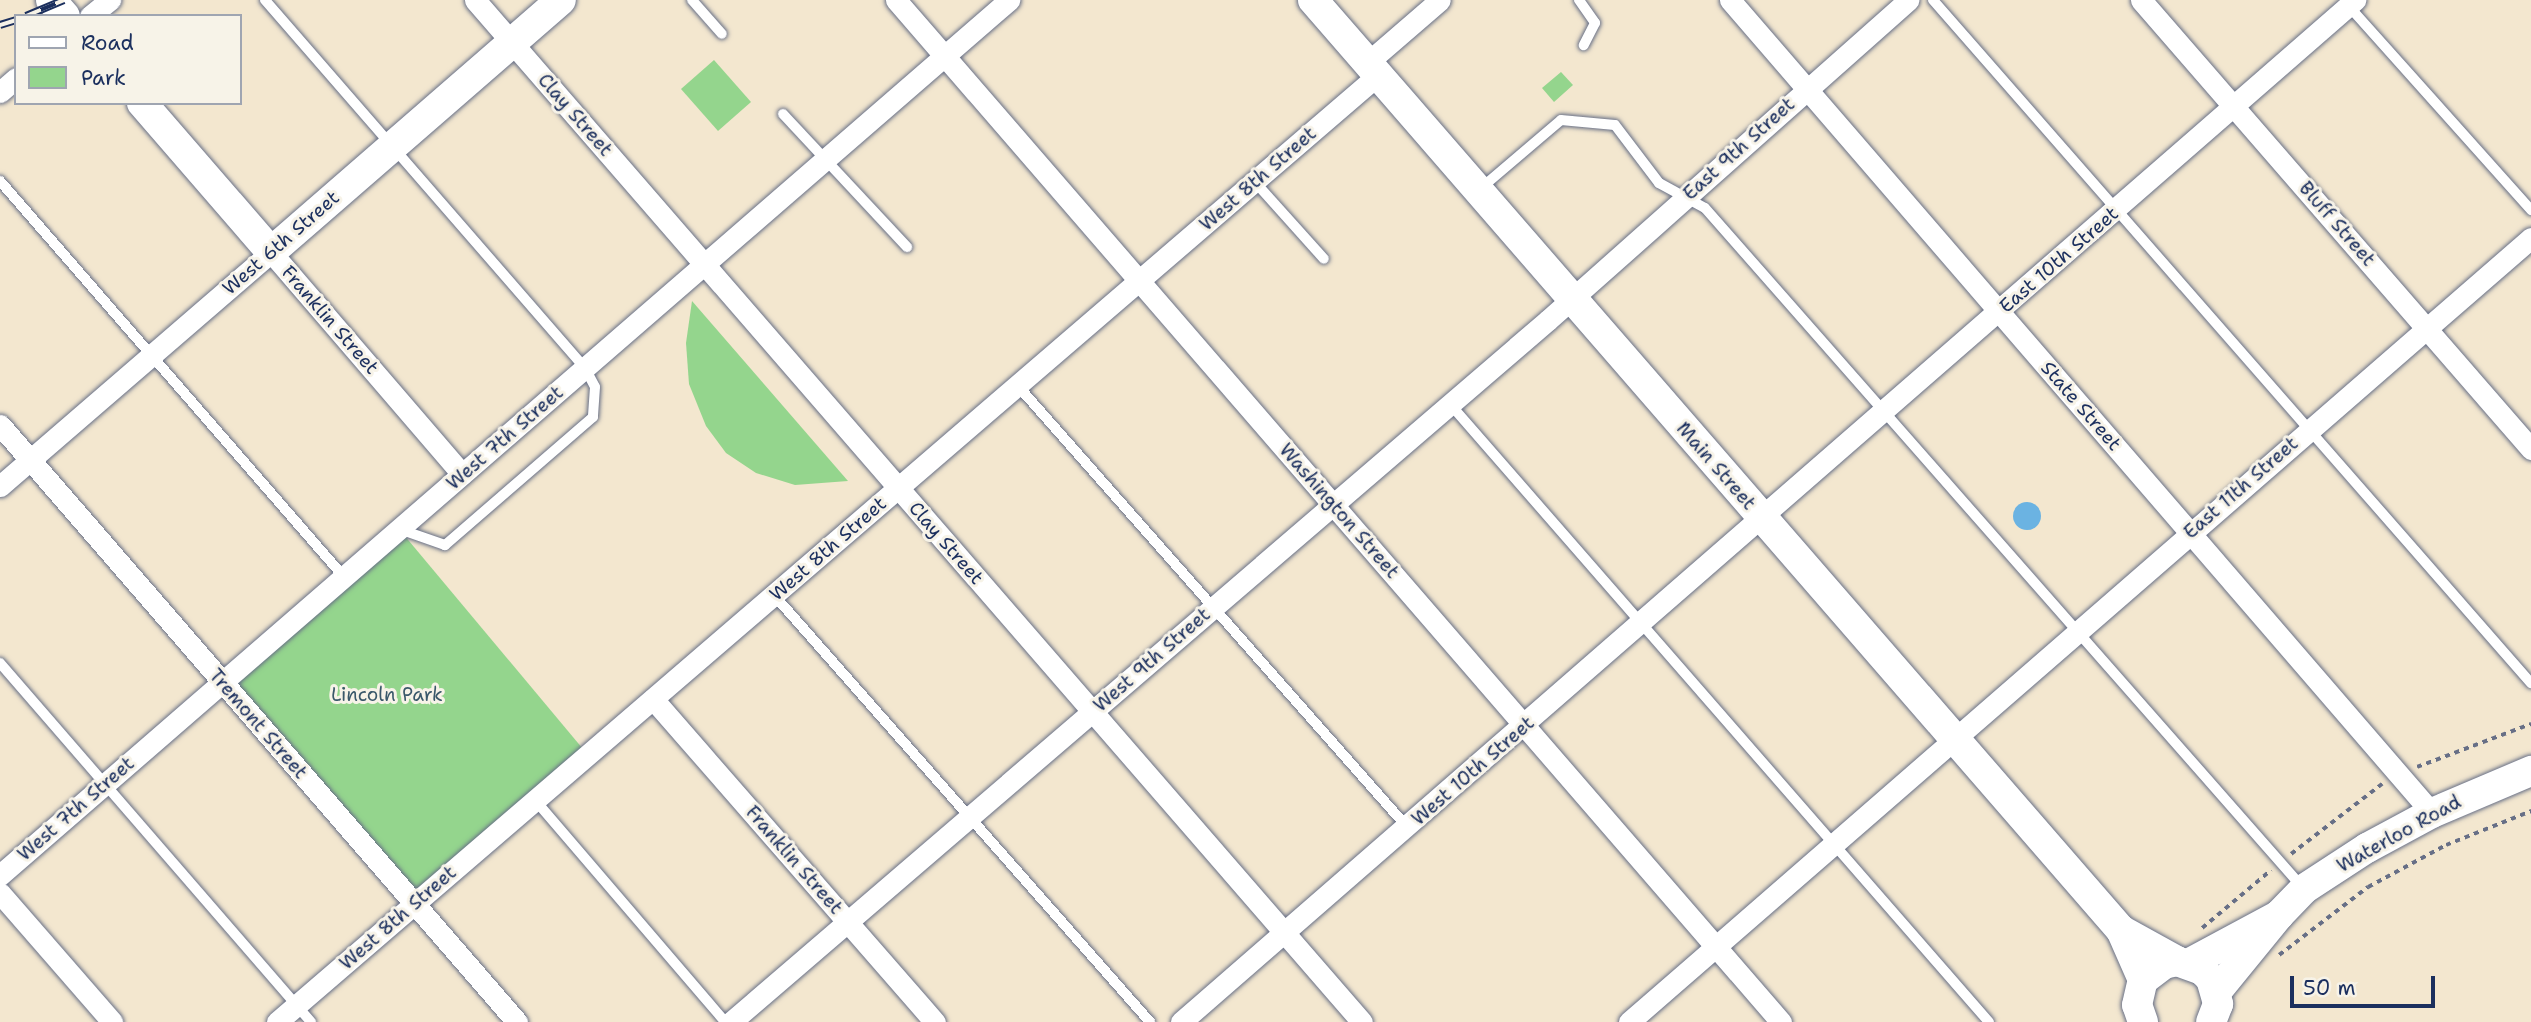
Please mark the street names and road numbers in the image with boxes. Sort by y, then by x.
street label: Clay Street [533,69,617,161]
street label: East 9th Street [1678,93,1800,205]
street label: West 8th Street [1195,122,1321,236]
street label: Bluff Street [2294,177,2380,271]
street label: West 6th Street [218,186,344,300]
street label: East 10th Street [1995,202,2123,318]
street label: Franklin Street [277,261,383,379]
street label: State Street [2036,357,2126,455]
street label: West 7th Street [442,381,568,495]
street label: Main Street [1672,417,1760,515]
street label: East 11th Street [2179,432,2303,544]
street label: Washington Street [1274,439,1404,583]
street label: West 8th Street [765,492,891,606]
street label: Clay Street [904,497,988,589]
street label: West 9th Street [1089,603,1215,717]
street label: Tremont Street [204,664,312,784]
street label: West 10th Street [1407,712,1539,830]
street label: West 7th Street [13,752,139,866]
street label: Waterloo Road [2333,791,2465,877]
street label: Franklin Street [741,801,847,919]
street label: West 8th Street [335,861,461,975]

